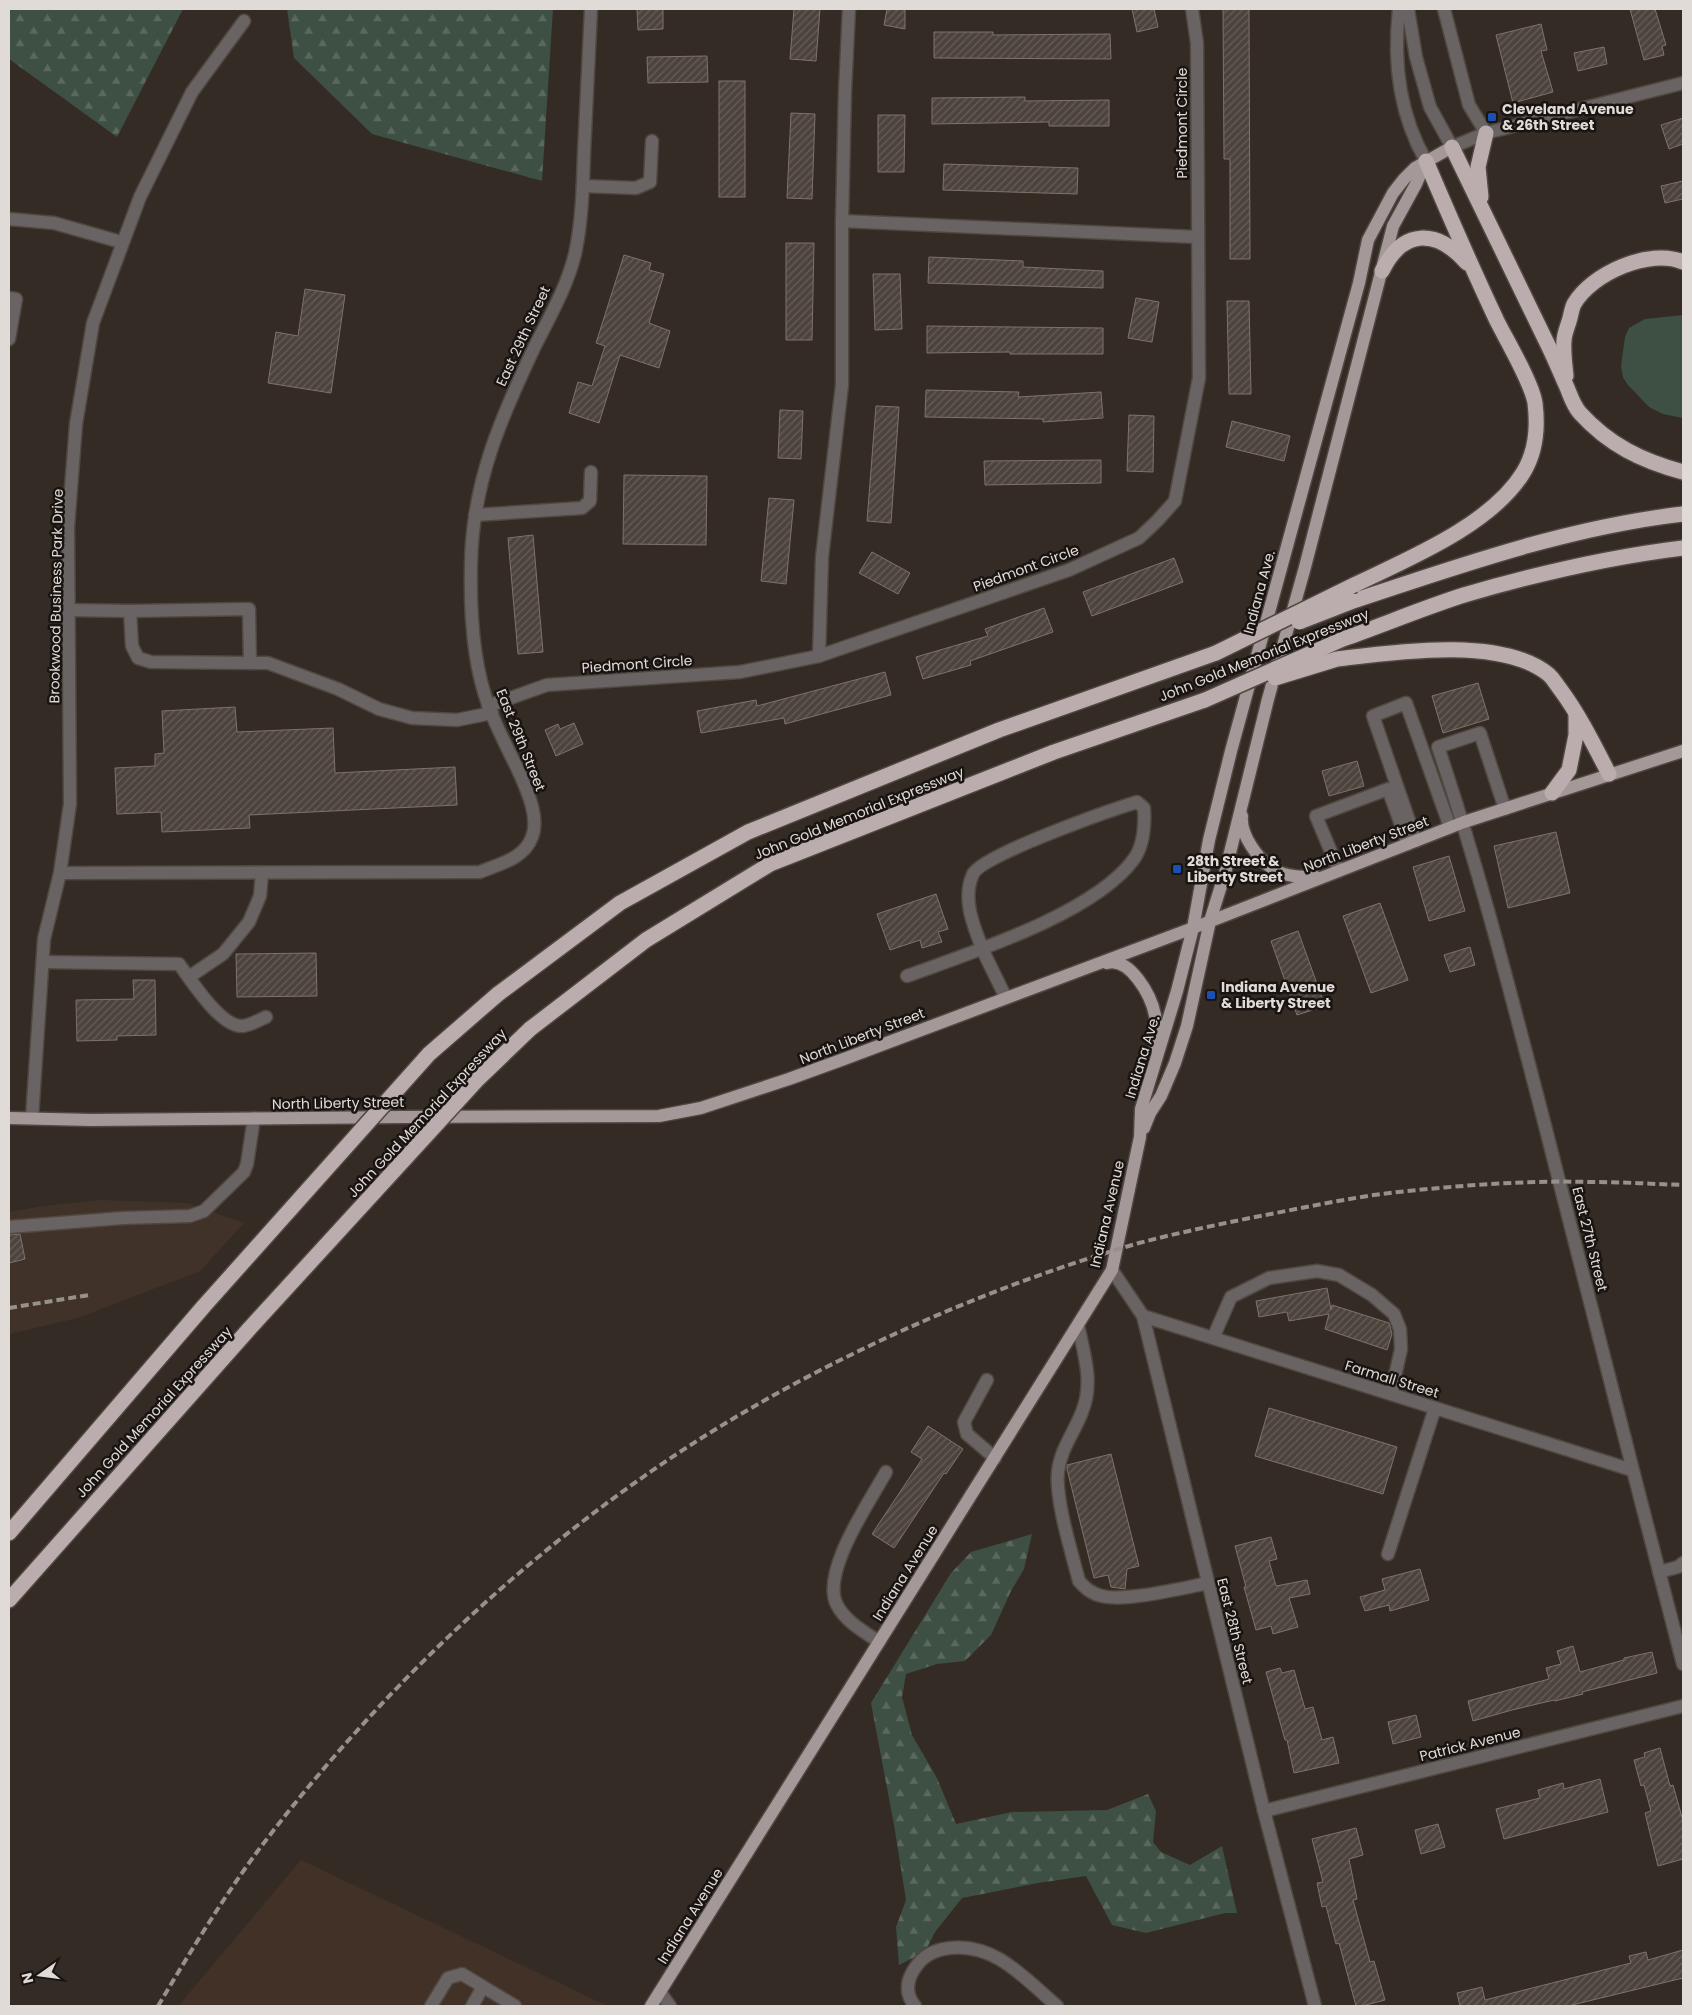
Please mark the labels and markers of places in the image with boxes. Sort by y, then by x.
place label: Cleveland Avenue & 26th Street [1502,99,1634,135]
marker: Cleveland Avenue & 26th Street [1486,111,1498,123]
place label: 28th Street & Liberty Street [1187,851,1283,887]
marker: 28th Street & Liberty Street [1171,863,1183,875]
place label: Indiana Avenue & Liberty Street [1221,977,1335,1013]
marker: Indiana Avenue & Liberty Street [1205,989,1217,1001]

